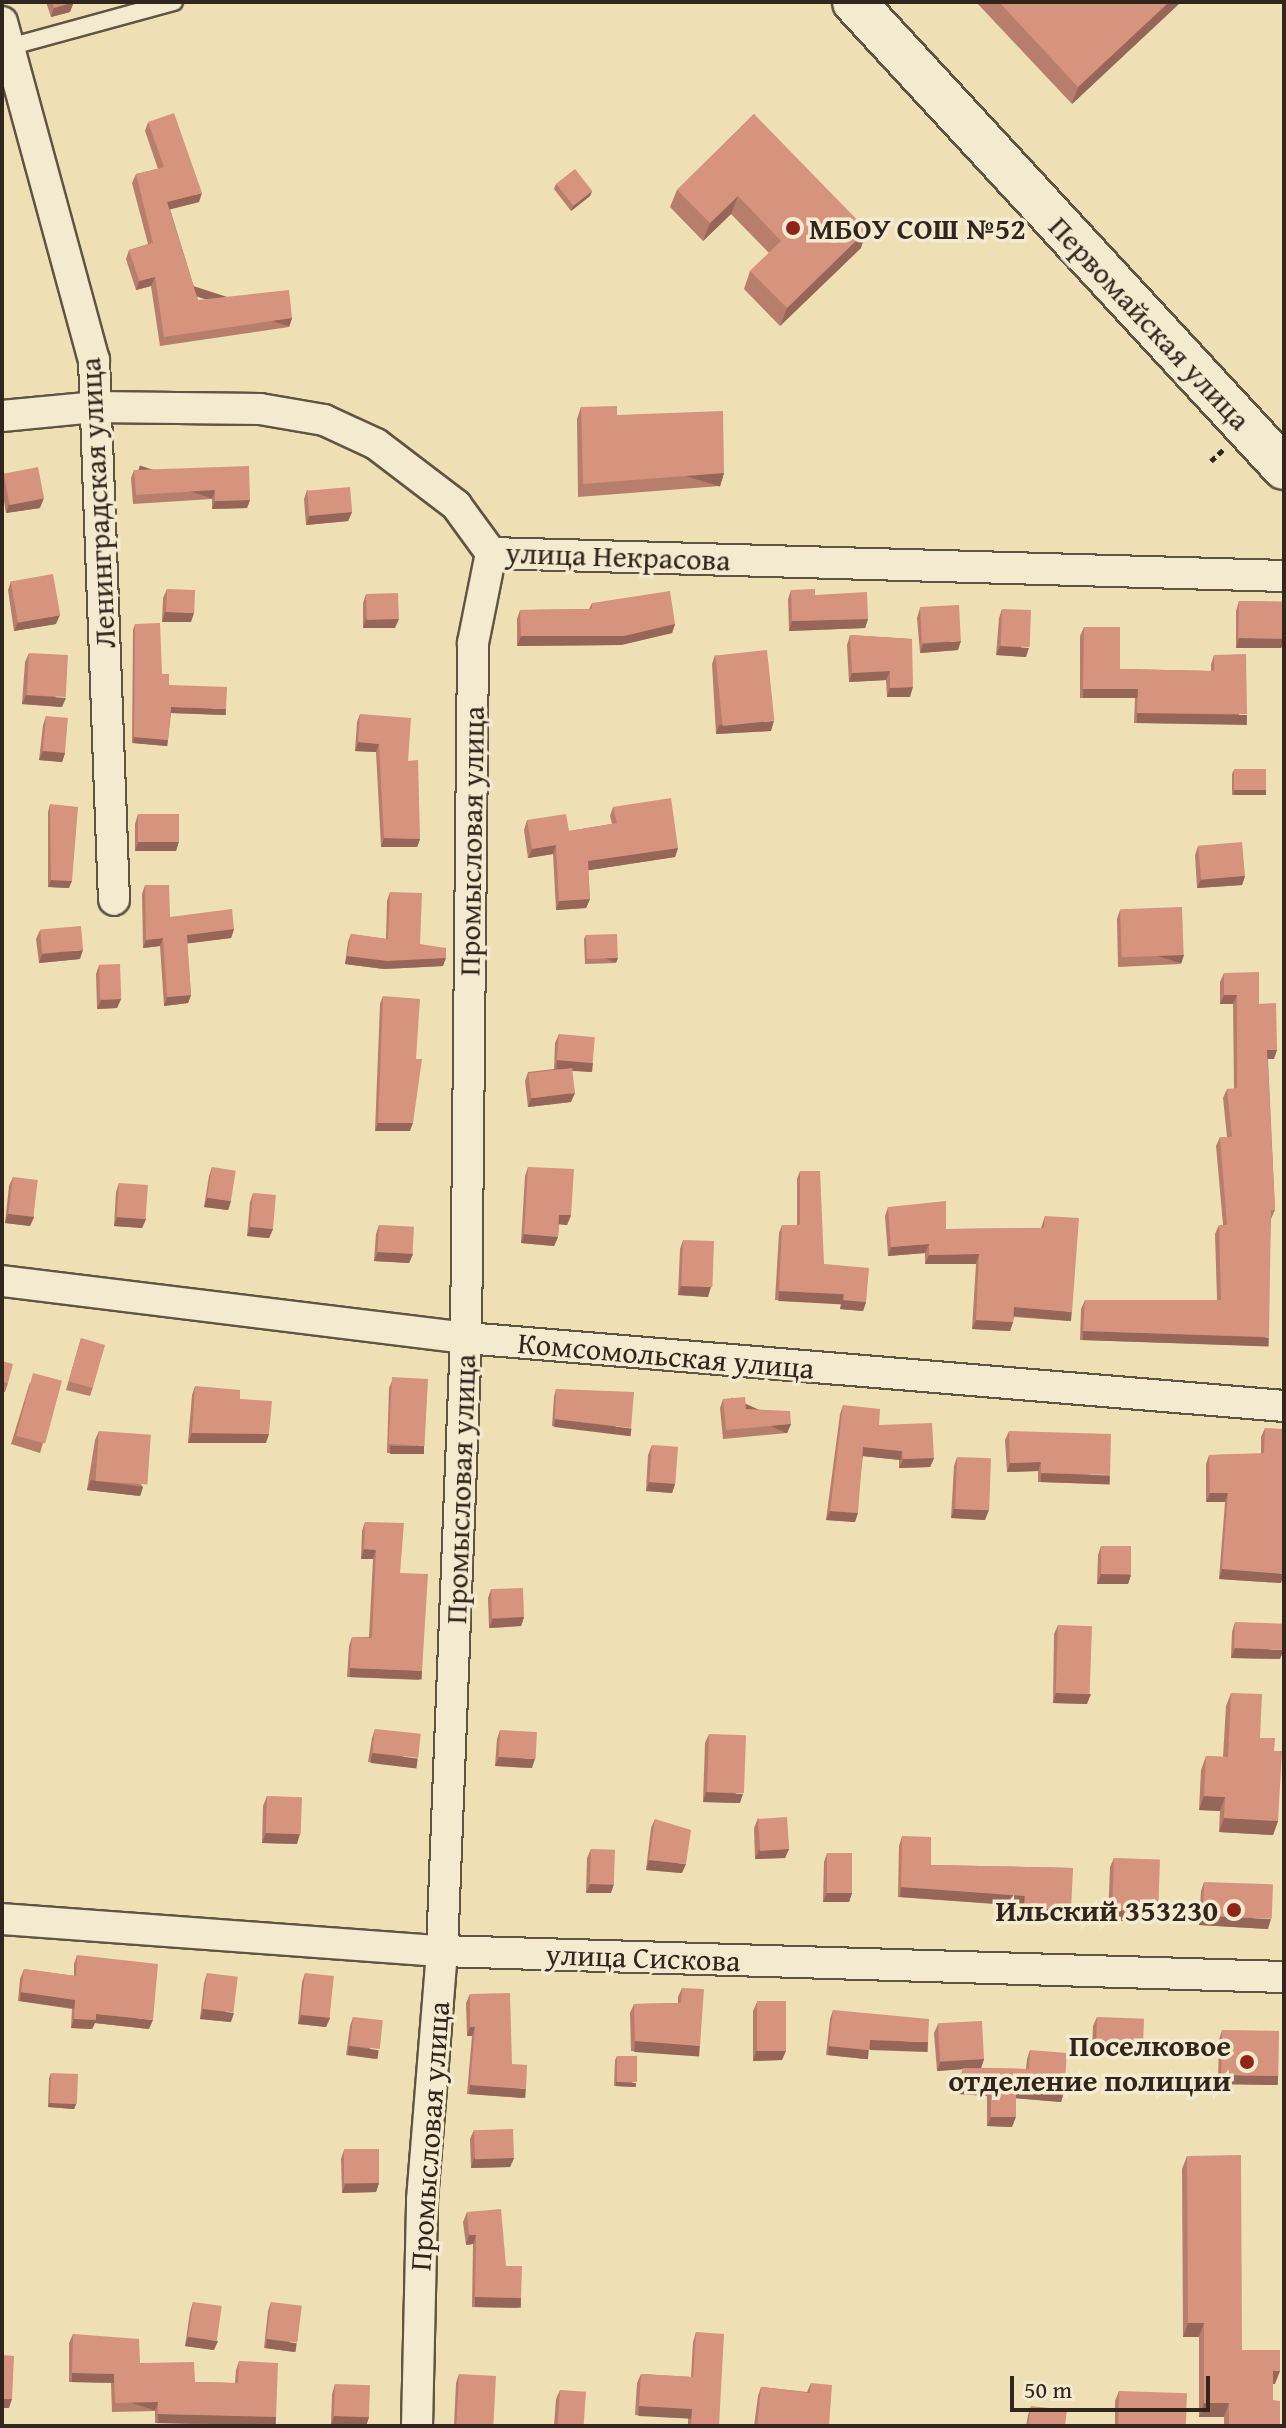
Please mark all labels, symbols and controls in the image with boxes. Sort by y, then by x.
street label: Первомайская улица [1042,209,1258,437]
place label: МБОУ СОШ №52 [809,210,1026,246]
marker: МБОУ СОШ №52 [784,219,802,237]
street label: Ленинградская улица [71,357,123,649]
street label: улица Некрасова [505,534,731,578]
street label: Промысловая улица [451,706,491,976]
street label: Комсомольская улица [516,1324,816,1386]
street label: Промысловая улица [437,1353,483,1625]
place label: Ильский 353230 [995,1892,1218,1928]
marker: Ильский 353230 [1225,1901,1243,1919]
street label: улица Сискова [545,1936,741,1978]
street label: Промысловая улица [402,2000,456,2272]
place label: Поселковое отделение полиции [948,2027,1231,2098]
marker: Поселковое отделение полиции [1238,2053,1256,2071]
scale bar [1014,2360,1214,2410]
text: 50 m [1024,2372,1072,2407]

